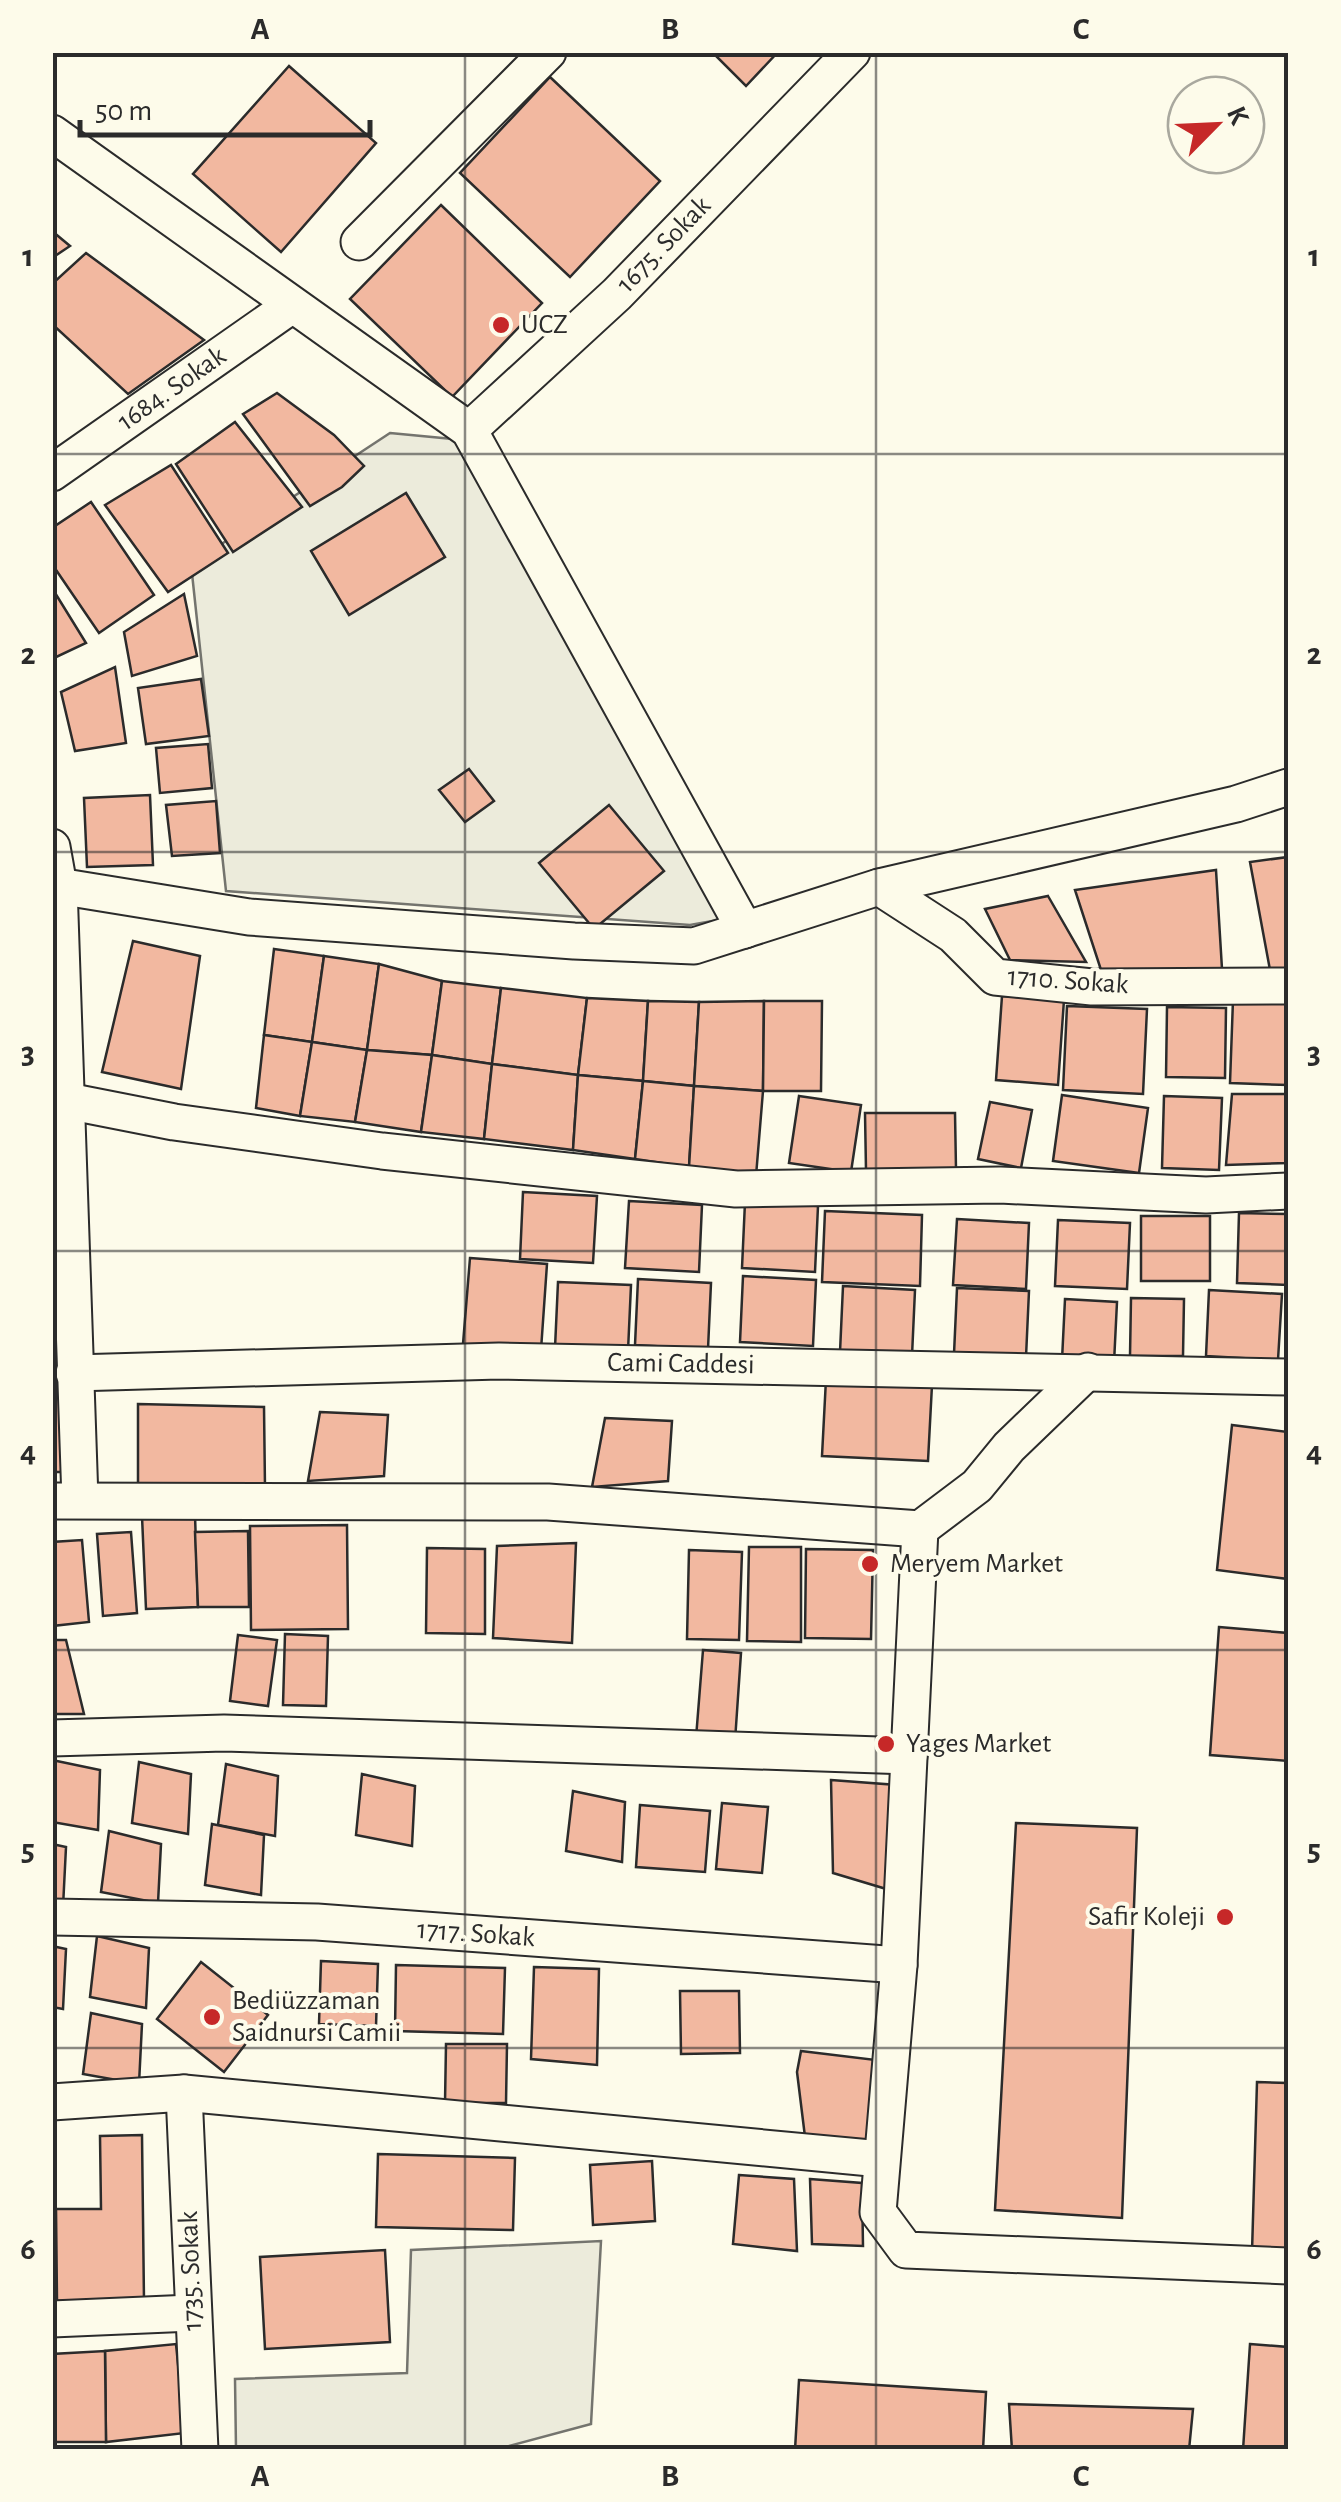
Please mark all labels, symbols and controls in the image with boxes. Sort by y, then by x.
text: A [250,13,270,45]
text: B [661,13,679,45]
text: C [1073,13,1090,45]
scale bar [80,75,370,137]
north arrow [1166,75,1266,175]
text: 50 m [95,96,152,126]
text: K [1221,102,1253,129]
street label: 1675. Sokak [612,191,716,298]
text: 1 [22,240,34,272]
text: 1 [1308,240,1320,272]
place label: UCZ [521,311,568,339]
marker: UCZ [490,314,512,336]
street label: 1684. Sokak [113,342,231,436]
text: 2 [20,638,36,670]
text: 2 [1306,638,1322,670]
street label: 1710. Sokak [1007,963,1130,999]
text: 3 [21,1037,35,1069]
text: 3 [1307,1037,1321,1069]
street label: Cami Caddesi [607,1349,755,1379]
text: 4 [20,1436,36,1468]
text: 4 [1306,1436,1322,1468]
place label: Meryem Market [890,1550,1063,1578]
marker: Meryem Market [859,1553,881,1575]
place label: Yages Market [906,1730,1051,1758]
marker: Yages Market [875,1733,897,1755]
text: 5 [21,1834,35,1866]
text: 5 [1307,1834,1321,1866]
place label: Safir Koleji [1088,1903,1205,1931]
marker: Safir Koleji [1214,1906,1236,1928]
street label: 1717. Sokak [416,1916,536,1952]
place label: Bediüzzaman Saidnursi Camii [232,1987,401,2047]
marker: Bediüzzaman Saidnursi Camii [201,2006,223,2028]
street label: 1735. Sokak [175,2210,207,2331]
text: 6 [20,2233,36,2265]
text: 6 [1306,2233,1322,2265]
text: A [250,2460,270,2492]
text: B [661,2460,679,2492]
text: C [1073,2460,1090,2492]

